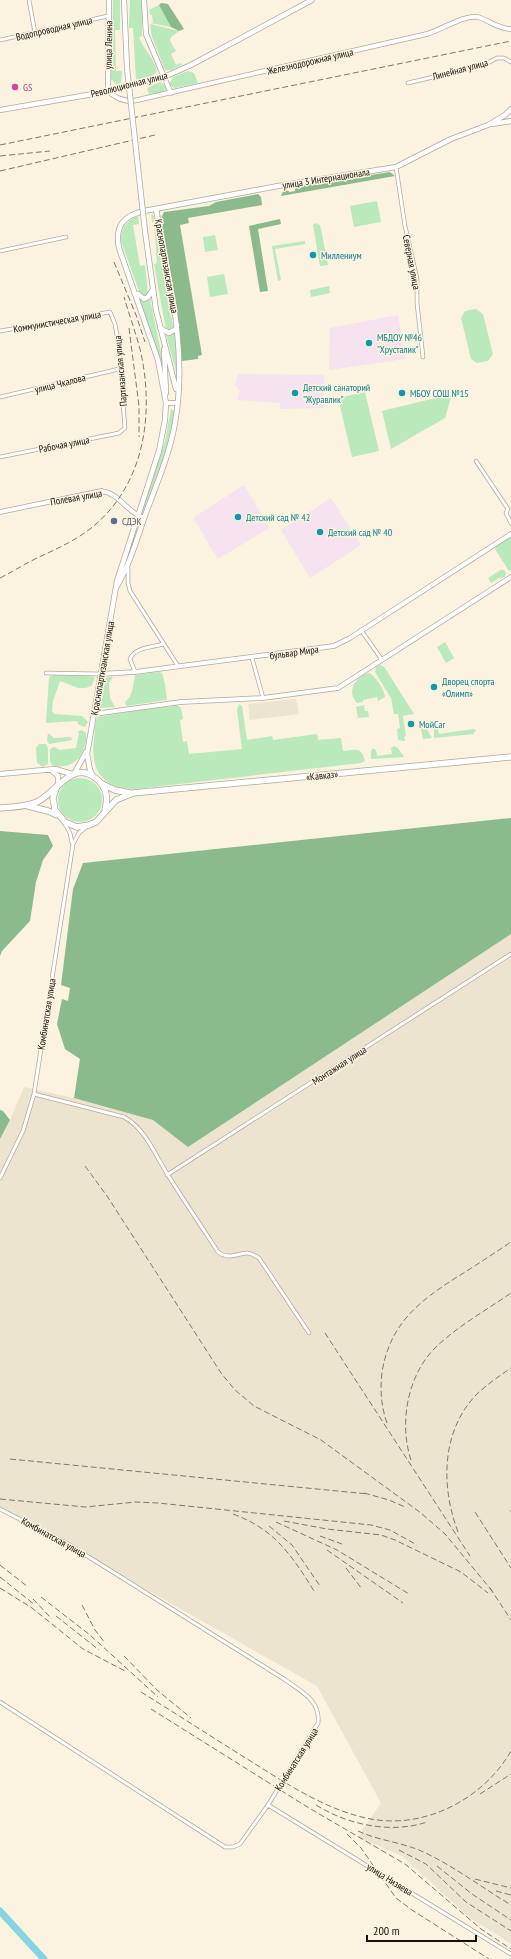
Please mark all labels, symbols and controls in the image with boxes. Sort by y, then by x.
street label: Водопроводная улица [15,13,94,44]
street label: улица Ленина [102,20,115,70]
street label: Железнодорожная улица [265,45,355,78]
street label: Линейная улица [430,56,489,83]
street label: Революционная улица [89,69,169,100]
place label: GS [23,81,32,94]
marker: GS [10,82,20,92]
street label: улица 3 Интернационала [281,165,371,192]
street label: Краснопартизанская улица [152,218,181,314]
street label: Северная улица [400,233,423,291]
place label: Миллениум [321,249,362,262]
marker: Миллениум [308,250,318,260]
street label: Коммунистическая улица [12,307,102,336]
place label: МБДОУ №46 "Хрусталик" [377,331,422,356]
street label: Партизанская улица [111,335,130,407]
marker: МБДОУ №46 "Хрусталик" [364,338,374,348]
street label: улица Чкалова [33,371,87,396]
place label: Детский санаторий "Журавлик" [303,381,370,406]
place label: МБОУ СОШ №15 [410,387,469,400]
marker: Детский санаторий "Журавлик" [290,388,300,398]
marker: МБОУ СОШ №15 [397,388,407,398]
street label: Рабочая улица [38,433,91,456]
street label: Полевая улица [49,487,103,508]
place label: Детский сад № 42 [246,511,310,524]
marker: Детский сад № 42 [233,512,243,522]
place label: СДЭК [122,515,141,528]
marker: СДЭК [109,516,119,526]
place label: Детский сад № 40 [328,526,393,539]
marker: Детский сад № 40 [315,527,325,537]
street label: Краснопартизанская улица [88,620,117,716]
street label: бульвар Мира [269,643,319,662]
place label: Дворец спорта «Олимп» [442,675,494,700]
marker: Дворец спорта «Олимп» [429,682,439,692]
place label: МойCar [419,718,446,731]
marker: МойCar [406,719,416,729]
street label: «Кавказ» [305,767,339,784]
street label: Комбинатская улица [34,978,59,1051]
street label: Монтажная улица [310,1043,369,1088]
street label: Комбинатская улица [19,1514,88,1561]
street label: Комбинатская улица [272,1725,321,1793]
street label: улица Низяева [364,1860,415,1899]
scale bar [367,1917,476,1943]
text: 200 m [373,1923,400,1938]

